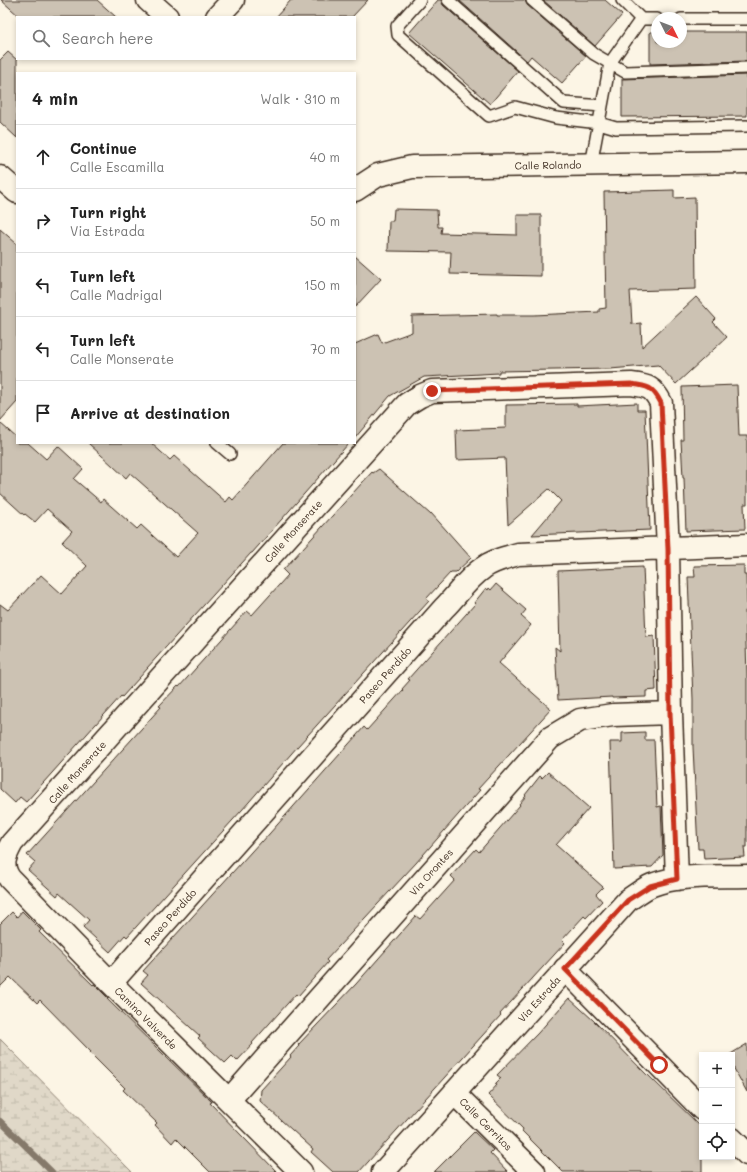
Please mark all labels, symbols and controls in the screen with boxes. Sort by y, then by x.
north arrow [651,12,687,48]
search box [16,16,356,60]
icon: search [30,27,52,49]
text: Search here [62,28,153,48]
text: 4 min [32,87,78,109]
text: Walk · 310 m [260,90,340,107]
text: Continue [70,138,137,158]
icon: ahead [32,146,54,168]
text: 40 m [310,148,340,165]
street label: Calle Rolando [515,157,582,173]
text: Calle Escamilla [70,158,165,175]
text: Turn right [70,202,147,222]
icon: right [32,210,54,232]
text: 50 m [310,212,340,229]
text: Via Estrada [70,222,145,239]
text: Turn left [70,266,135,286]
icon: left [32,274,54,296]
text: 150 m [304,276,340,293]
text: Calle Madrigal [70,286,162,303]
text: Turn left [70,330,135,350]
icon: left [32,338,54,360]
text: 70 m [310,340,340,357]
text: Calle Monserate [70,350,174,367]
route end [423,382,441,400]
icon: arrive [32,402,54,424]
text: Arrive at destination [70,403,230,423]
street label: Calle Monserate [261,497,325,565]
street label: Paseo Perdido [356,644,414,706]
street label: Calle Monserate [45,738,109,806]
street label: Via Orontes [406,845,456,899]
street label: Paseo Perdido [141,886,199,948]
street label: Via Estrada [514,973,564,1025]
street label: Camino Valverde [112,984,180,1052]
map controls [699,1052,735,1160]
button: + [699,1052,735,1088]
route start [650,1056,668,1074]
button: − [699,1088,735,1124]
street label: Calle Cerritos [457,1095,516,1154]
button: locate [699,1124,735,1160]

